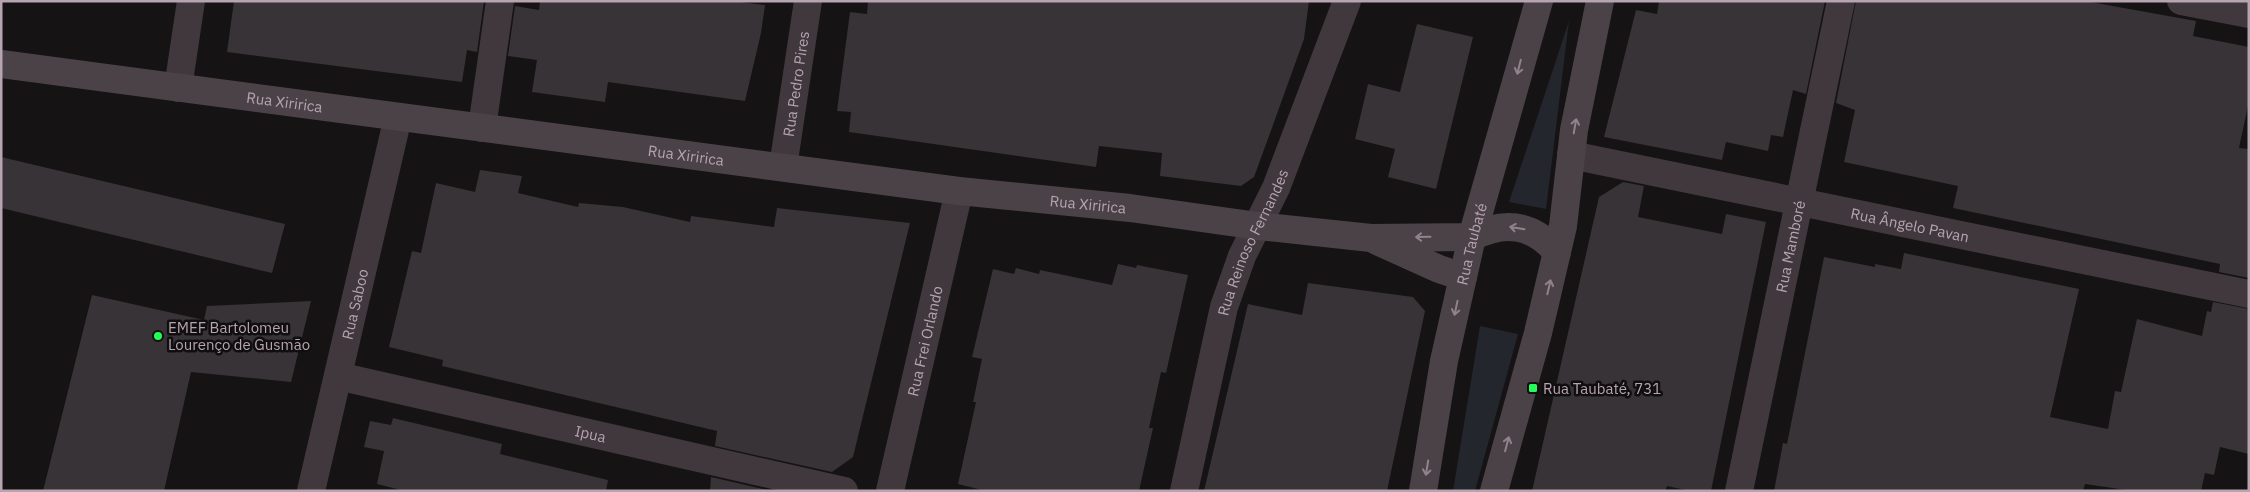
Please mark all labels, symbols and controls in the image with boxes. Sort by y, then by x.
street label: Rua Pedro Pires [778,30,813,138]
one-way arrow [1514,58,1523,74]
street label: Rua Xiririca [245,87,324,116]
one-way arrow [1570,119,1580,135]
street label: Rua Xiririca [647,140,725,169]
street label: Rua Reinoso Fernandes [1213,166,1292,317]
street label: Rua Xiririca [1049,191,1127,217]
street label: Rua Mamboré [1771,198,1809,294]
street label: Rua Taubaté [1452,201,1491,287]
street label: Rua Ângelo Pavan [1849,203,1971,246]
one-way arrow [1510,222,1526,232]
one-way arrow [1415,233,1431,242]
street label: Rua Saboo [337,267,372,341]
one-way arrow [1545,279,1554,295]
street label: Rua Frei Orlando [903,284,946,398]
one-way arrow [1450,300,1460,316]
place label: EMEF Bartolomeu Lourenço de Gusmão [168,318,310,354]
marker: EMEF Bartolomeu Lourenço de Gusmão [152,330,164,342]
place label: Rua Taubaté, 731 [1543,379,1661,398]
marker: Rua Taubaté, 731 [1527,382,1539,394]
street label: Ipua [573,421,608,446]
one-way arrow [1503,436,1513,452]
one-way arrow [1422,460,1432,476]

